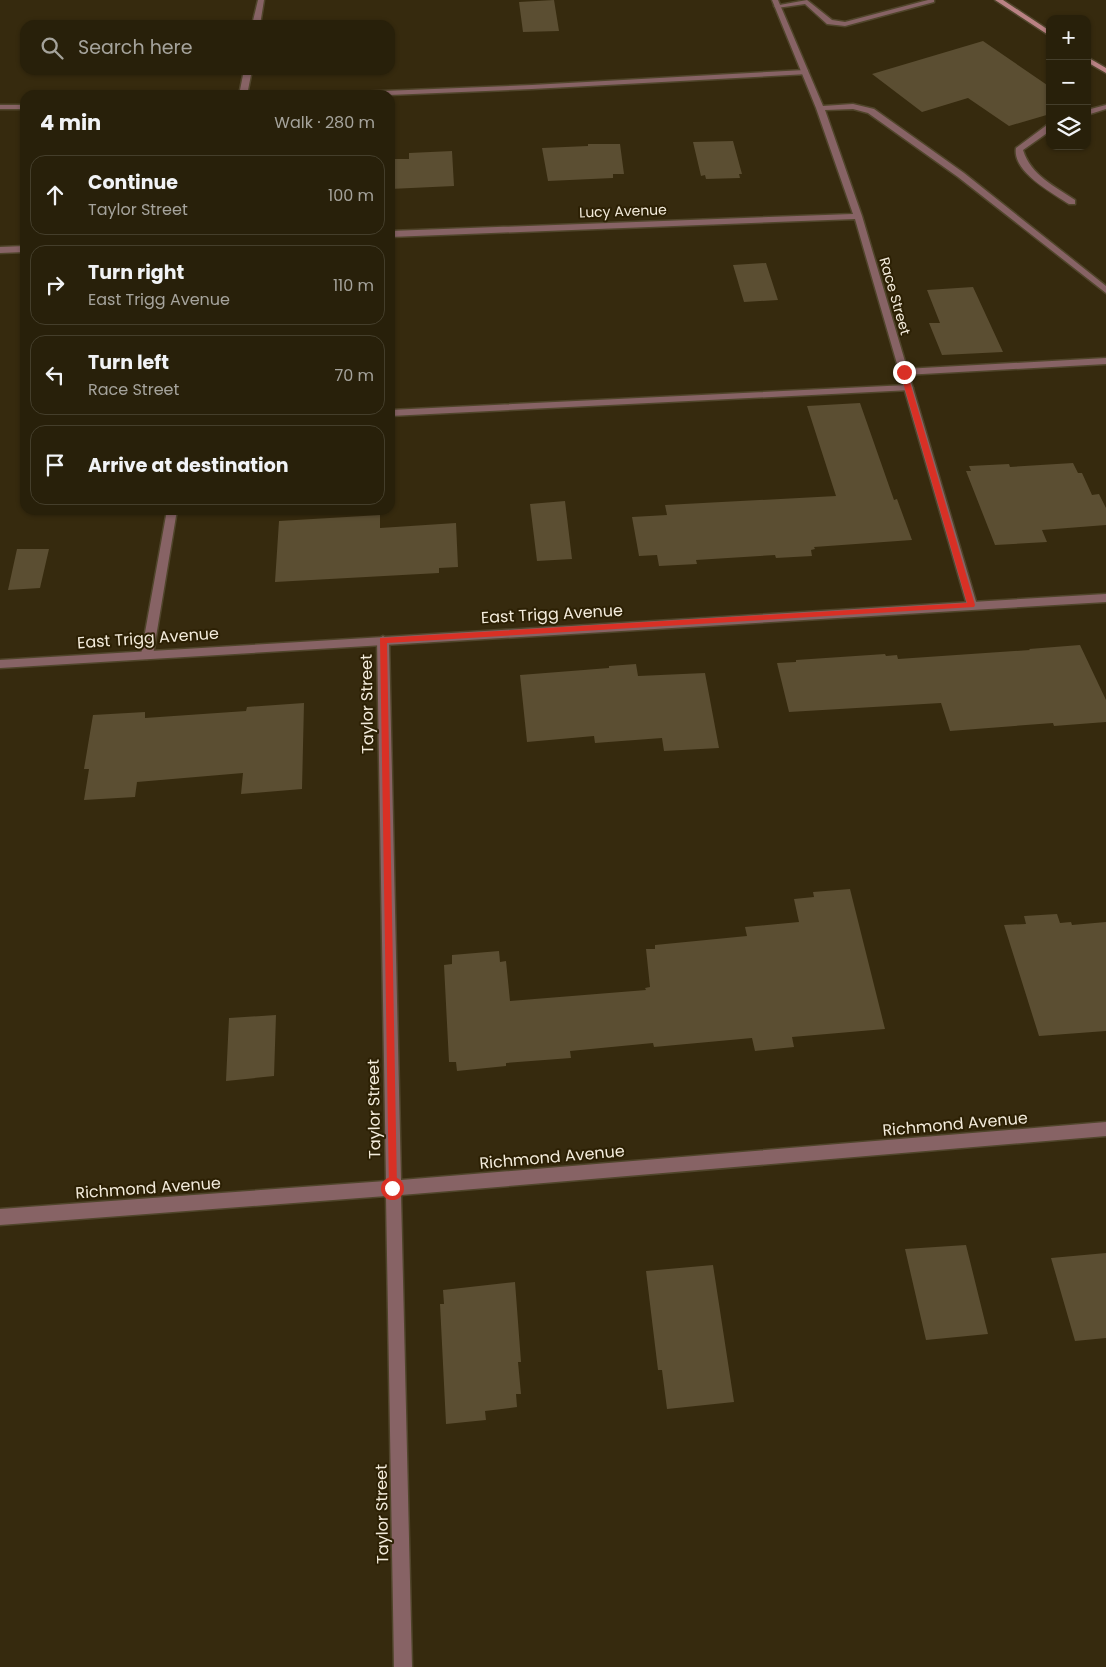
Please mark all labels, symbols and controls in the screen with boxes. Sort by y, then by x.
map controls [1046,15,1091,150]
button: + [1046,15,1091,60]
search box [20,20,395,75]
icon: search [38,34,66,62]
text: Search here [78,34,192,61]
button: − [1046,60,1091,105]
button: layers [1046,105,1091,150]
text: 4 min [40,108,101,137]
text: Walk · 280 m [274,111,375,134]
text: Continue [88,169,178,196]
icon: ahead [41,181,69,209]
text: 100 m [328,184,374,207]
text: Taylor Street [88,198,188,221]
street label: Lucy Avenue [579,199,667,223]
street label: Race Street [874,255,916,337]
text: Turn right [88,259,184,286]
icon: right [41,271,69,299]
text: 110 m [333,274,374,297]
text: East Trigg Avenue [88,288,230,311]
text: Turn left [88,349,169,376]
icon: left [41,361,69,389]
route end [893,361,916,384]
text: 70 m [334,364,374,387]
text: Race Street [88,378,179,401]
icon: arrive [41,451,69,479]
text: Arrive at destination [88,452,289,479]
street label: East Trigg Avenue [480,599,624,629]
street label: East Trigg Avenue [76,622,220,654]
street label: Taylor Street [355,654,379,754]
street label: Taylor Street [362,1059,386,1159]
street label: Richmond Avenue [881,1106,1029,1142]
street label: Richmond Avenue [478,1139,626,1175]
street label: Richmond Avenue [75,1171,222,1205]
route start [381,1177,404,1200]
street label: Taylor Street [370,1464,394,1564]

